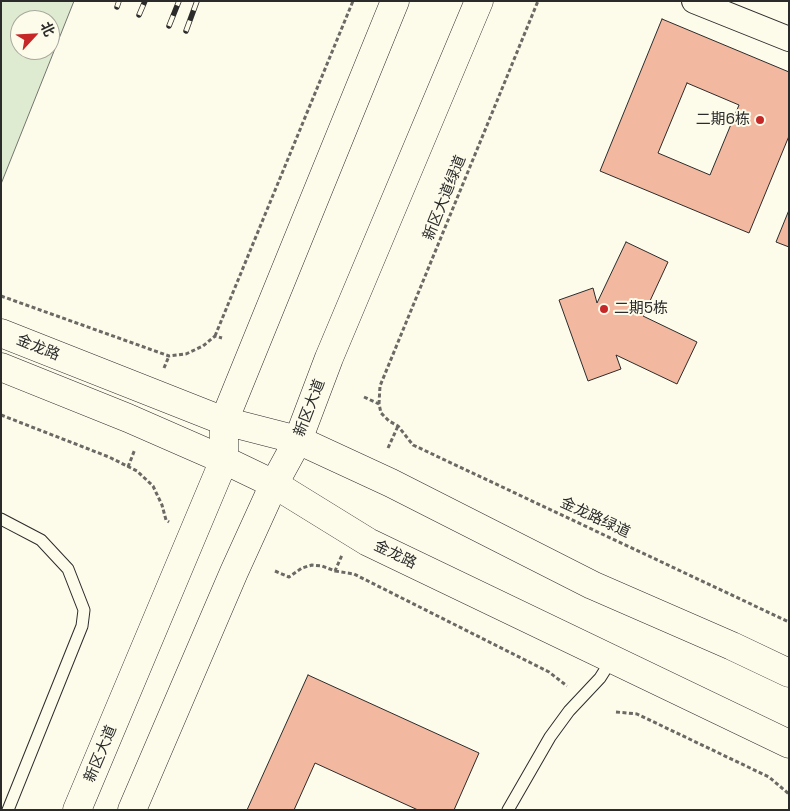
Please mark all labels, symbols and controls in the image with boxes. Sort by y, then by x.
north arrow [10,10,60,60]
text: 北 [37,19,59,39]
place label: 二期6栋 [696,111,750,129]
marker: 二期6栋 [754,114,766,126]
street label: 新区大道绿道 [420,153,470,243]
place label: 二期5栋 [614,300,668,318]
marker: 二期5栋 [598,303,610,315]
street label: 金龙路 [14,331,62,365]
street label: 新区大道 [291,377,329,439]
street label: 金龙路绿道 [557,494,633,542]
street label: 金龙路 [371,537,419,573]
street label: 新区大道 [81,723,121,785]

